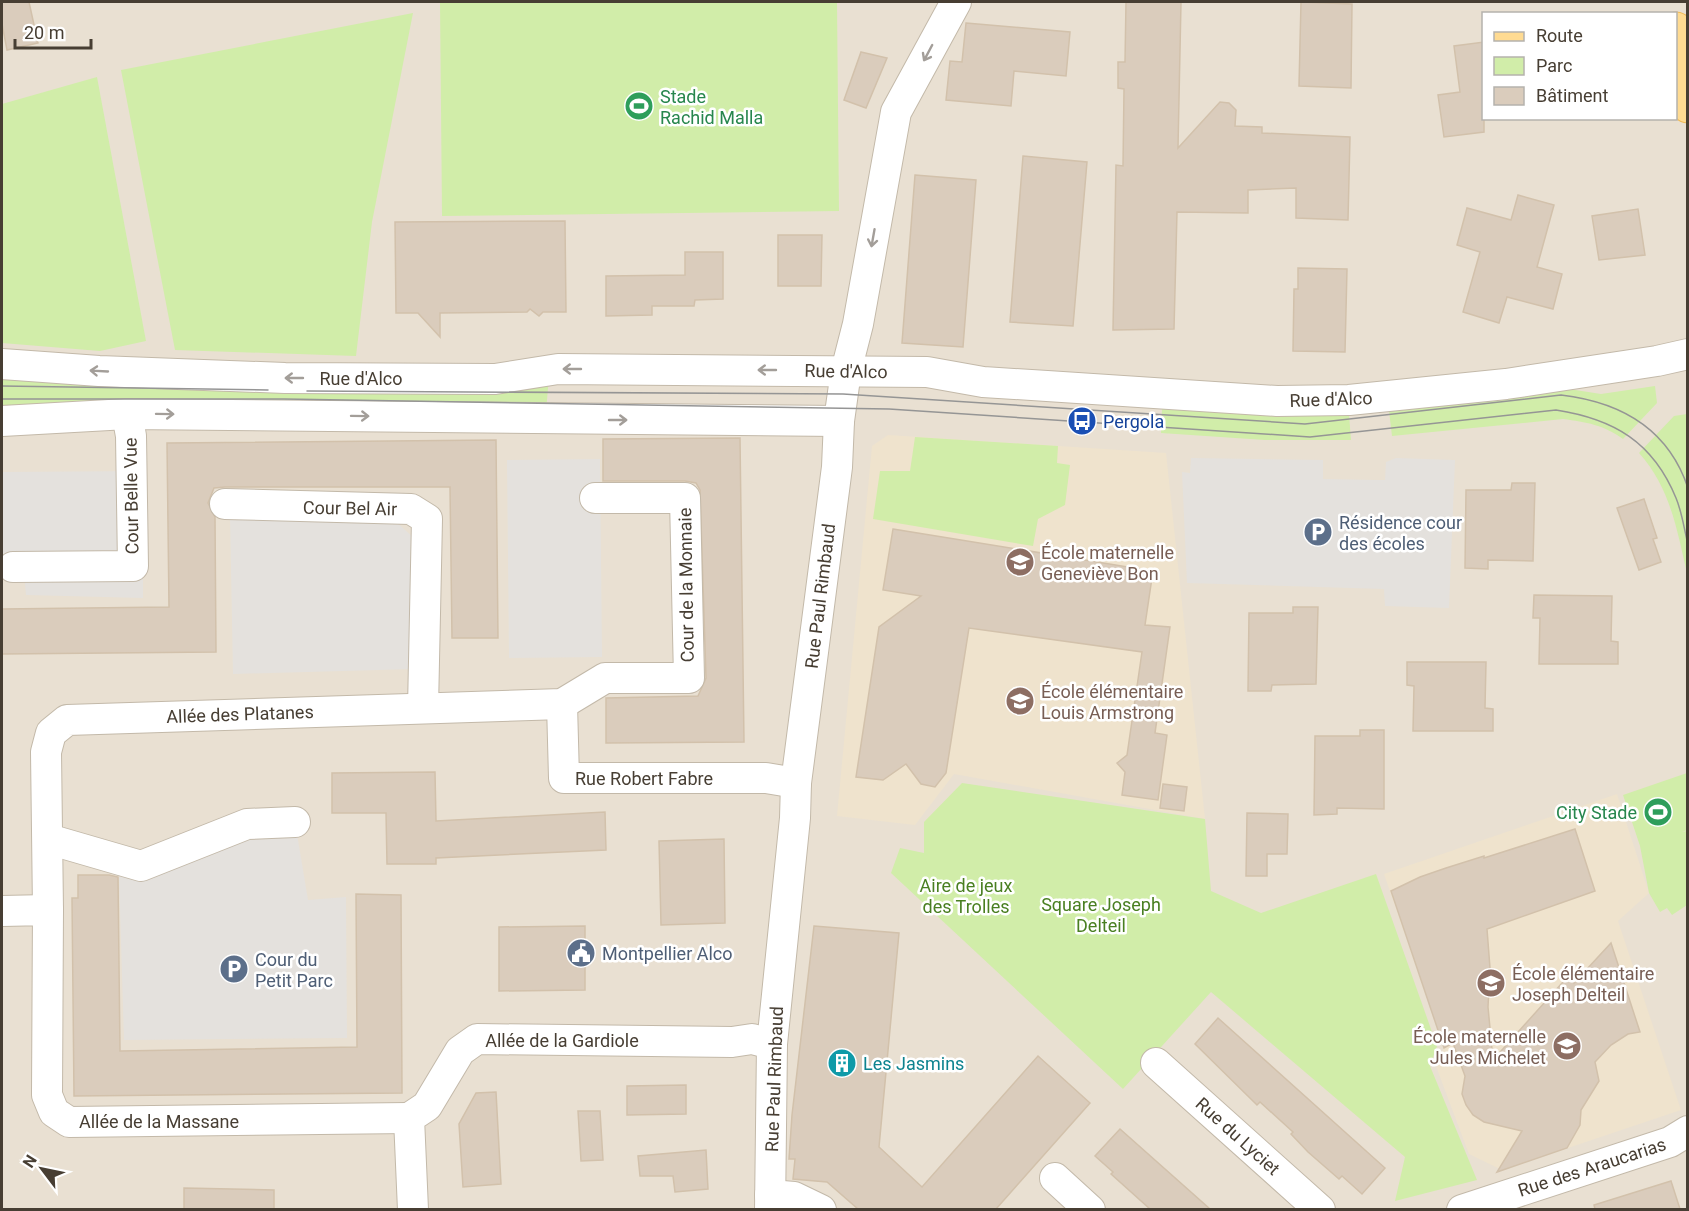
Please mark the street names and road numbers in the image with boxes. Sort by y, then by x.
street label: Rue d'Alco [804,360,888,382]
street label: Rue d'Alco [319,368,403,389]
street label: Rue d'Alco [1289,387,1373,411]
street label: Cour Belle Vue [119,437,143,555]
street label: Cour Bel Air [303,497,397,519]
street label: Cour de la Monnaie [674,507,698,663]
street label: Rue Paul Rimbaud [801,522,839,670]
street label: Allée des Platanes [166,701,314,727]
street label: Rue Robert Fabre [575,768,713,789]
street label: Rue Paul Rimbaud [761,1006,787,1152]
street label: Allée de la Gardiole [485,1030,639,1051]
street label: Rue du Lyciet [1192,1093,1284,1179]
street label: Allée de la Massane [79,1111,239,1132]
street label: Rue des Araucarias [1515,1133,1669,1201]

